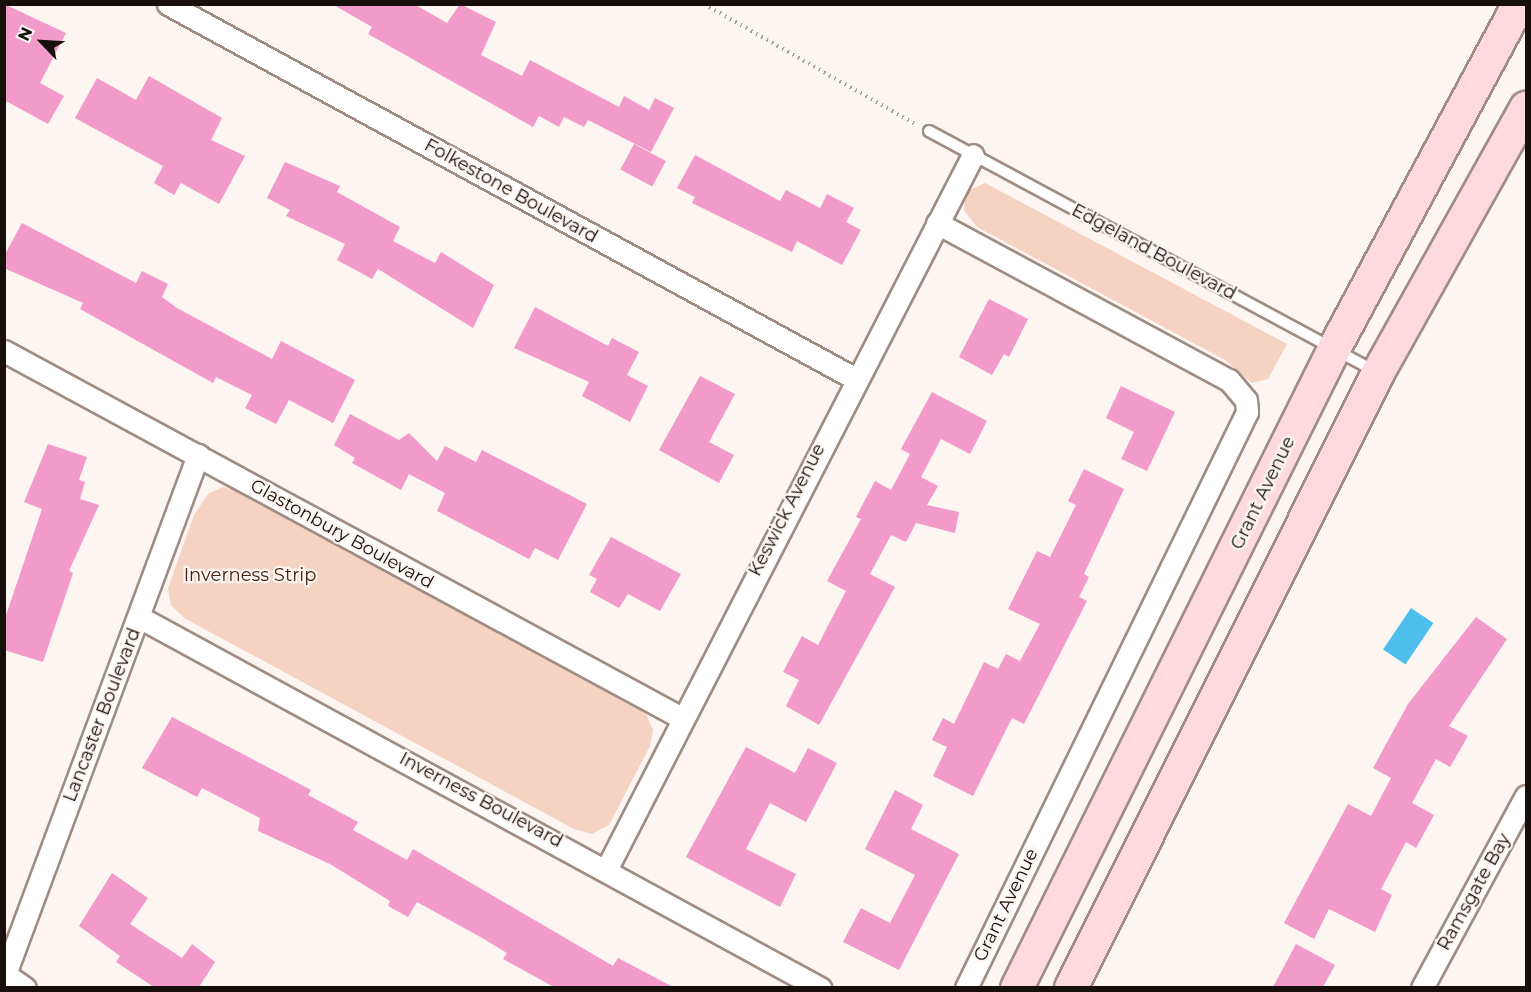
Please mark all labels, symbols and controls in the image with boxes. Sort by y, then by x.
north arrow [12,12,72,72]
text: N [14,24,37,44]
street label: Folkestone Boulevard [421,134,601,248]
street label: Edgeland Boulevard [1068,199,1240,305]
street label: Grant Avenue [1226,433,1300,553]
street label: Keswick Avenue [744,440,830,580]
street label: Glastonbury Boulevard [247,475,437,593]
park label: Inverness Strip [184,564,316,586]
street label: Lancaster Boulevard [59,625,145,805]
street label: Inverness Boulevard [396,748,566,852]
street label: Ramsgate Bay [1433,830,1515,954]
street label: Grant Avenue [969,845,1043,965]

